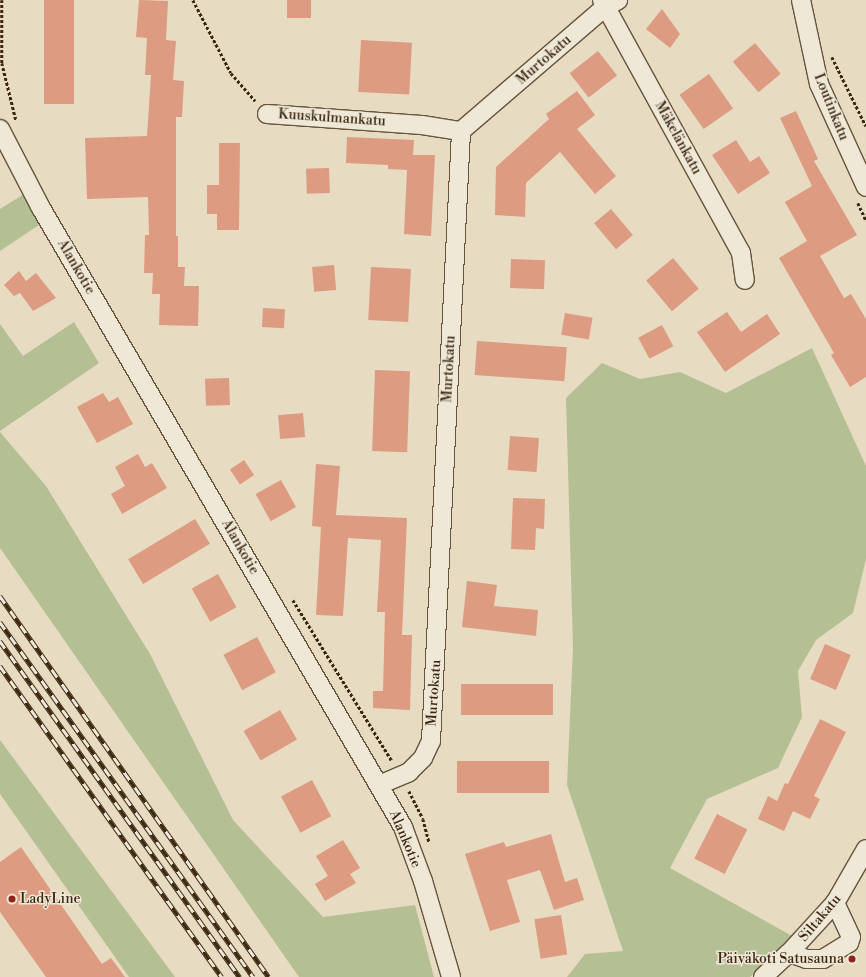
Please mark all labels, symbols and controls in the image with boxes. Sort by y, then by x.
street label: Murtokatu [513,32,575,88]
street label: Loutinkatu [810,71,852,143]
street label: Mäkelänkatu [651,98,705,178]
street label: Kuuskulmankatu [278,106,386,130]
street label: Alankotie [54,237,98,297]
street label: Murtokatu [439,335,459,403]
street label: Alankotie [218,517,262,577]
street label: Murtokatu [423,659,445,727]
street label: Alankotie [385,808,425,870]
place label: LadyLine [20,891,81,907]
street label: Siltakatu [795,891,845,945]
marker: LadyLine [7,894,17,904]
place label: Päiväkoti Satusauna [717,951,844,967]
marker: Päiväkoti Satusauna [847,954,857,964]

